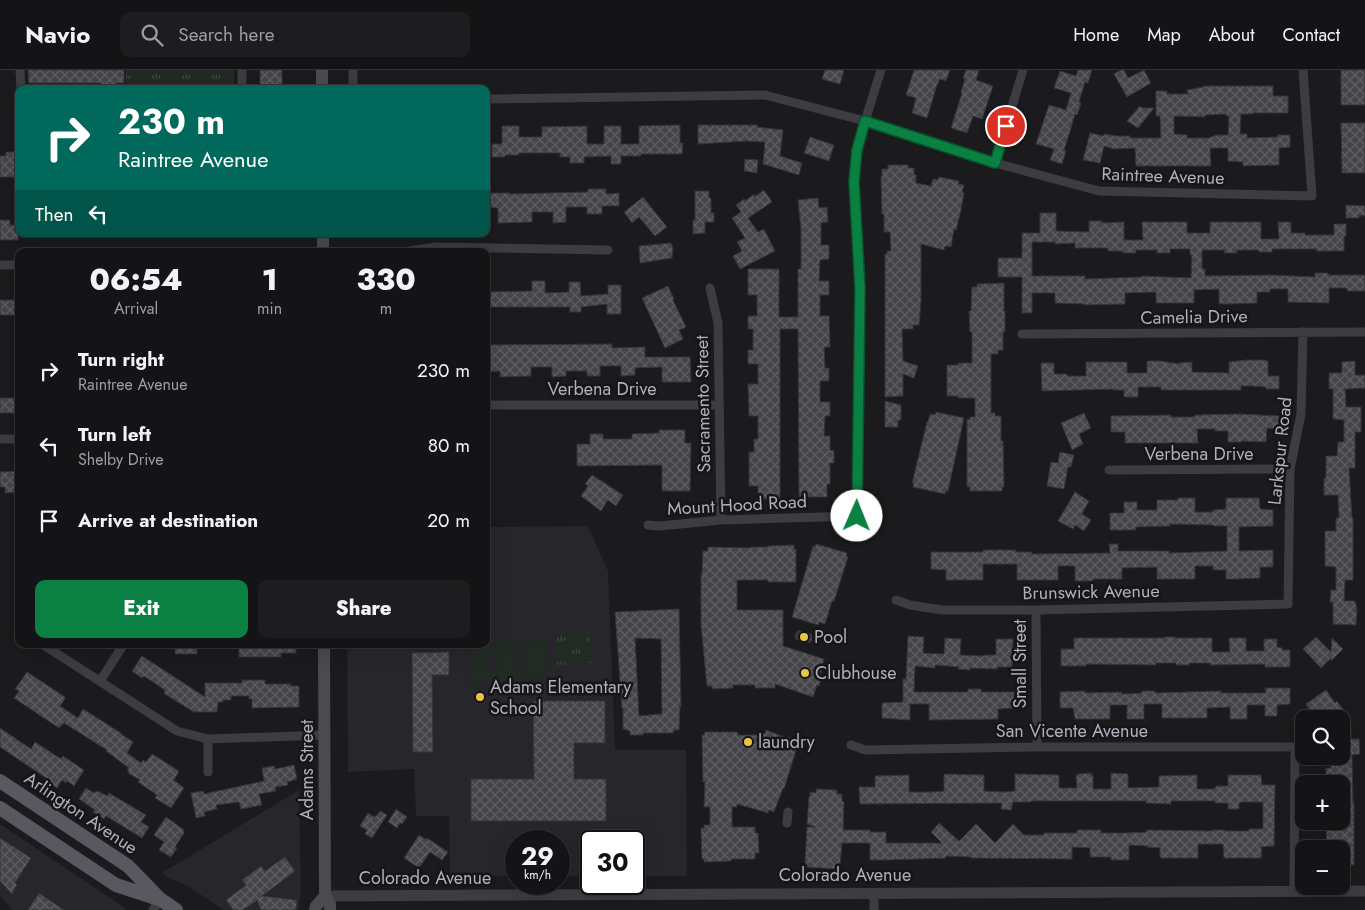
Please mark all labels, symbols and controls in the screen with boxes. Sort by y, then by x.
search box [120,12,470,57]
text: Navio [25,17,90,52]
icon: search [138,21,166,49]
text: Search here [178,21,274,48]
text: Home [1073,22,1119,48]
text: Map [1147,22,1181,48]
text: About [1209,22,1254,48]
text: Contact [1282,22,1340,48]
text: 230 m [118,97,225,147]
icon: right [35,105,100,170]
pin [985,105,1027,147]
icon: arrive [992,112,1020,140]
text: Raintree Avenue [118,143,268,175]
street label: Raintree Avenue [1101,161,1225,191]
icon: left [84,200,112,228]
text: Then [35,201,74,228]
text: 06:54 [89,258,183,301]
text: 1 [262,258,278,301]
text: 330 [357,258,416,301]
text: Arrival [114,297,158,320]
text: min [257,297,282,320]
text: m [380,297,392,320]
street label: Camelia Drive [1140,303,1248,331]
street label: Sacramento Street [689,334,717,473]
text: Turn right [78,346,164,373]
icon: right [35,357,63,385]
text: 230 m [417,357,470,384]
text: Raintree Avenue [78,373,187,396]
street label: Verbena Drive [548,376,656,402]
street label: Larkspur Road [1261,396,1299,506]
text: Turn left [78,421,151,448]
icon: left [35,432,63,460]
text: 80 m [428,432,470,459]
street label: Verbena Drive [1145,441,1253,467]
text: Shelby Drive [78,448,163,471]
street label: Mount Hood Road [666,488,808,522]
position arrow [830,489,882,541]
icon: arrive [35,507,63,535]
text: Arrive at destination [78,507,258,534]
text: 20 m [427,507,470,534]
street label: Brunswick Avenue [1022,578,1160,606]
button: Exit [35,580,248,638]
button: Share [258,580,470,638]
street label: Small Street [1007,619,1033,709]
place label: Pool [814,624,847,650]
marker: Pool [798,631,810,643]
place label: Clubhouse [815,660,896,686]
marker: Clubhouse [799,667,811,679]
place label: Adams Elementary School [490,674,631,721]
marker: Adams Elementary School [474,691,486,703]
map controls [1295,710,1350,895]
button: search [1295,710,1350,765]
street label: San Vicente Avenue [996,718,1148,744]
street label: Adams Street [294,719,320,820]
place label: laundry [758,729,815,755]
marker: laundry [742,736,754,748]
street label: Arlington Avenue [19,765,143,861]
button: + [1295,775,1350,830]
speed limit sign: 30 [580,830,645,895]
text: 29 [521,838,554,874]
button: − [1295,840,1350,895]
street label: Colorado Avenue [779,862,911,888]
street label: Colorado Avenue [359,865,491,891]
text: km/h [524,866,551,884]

